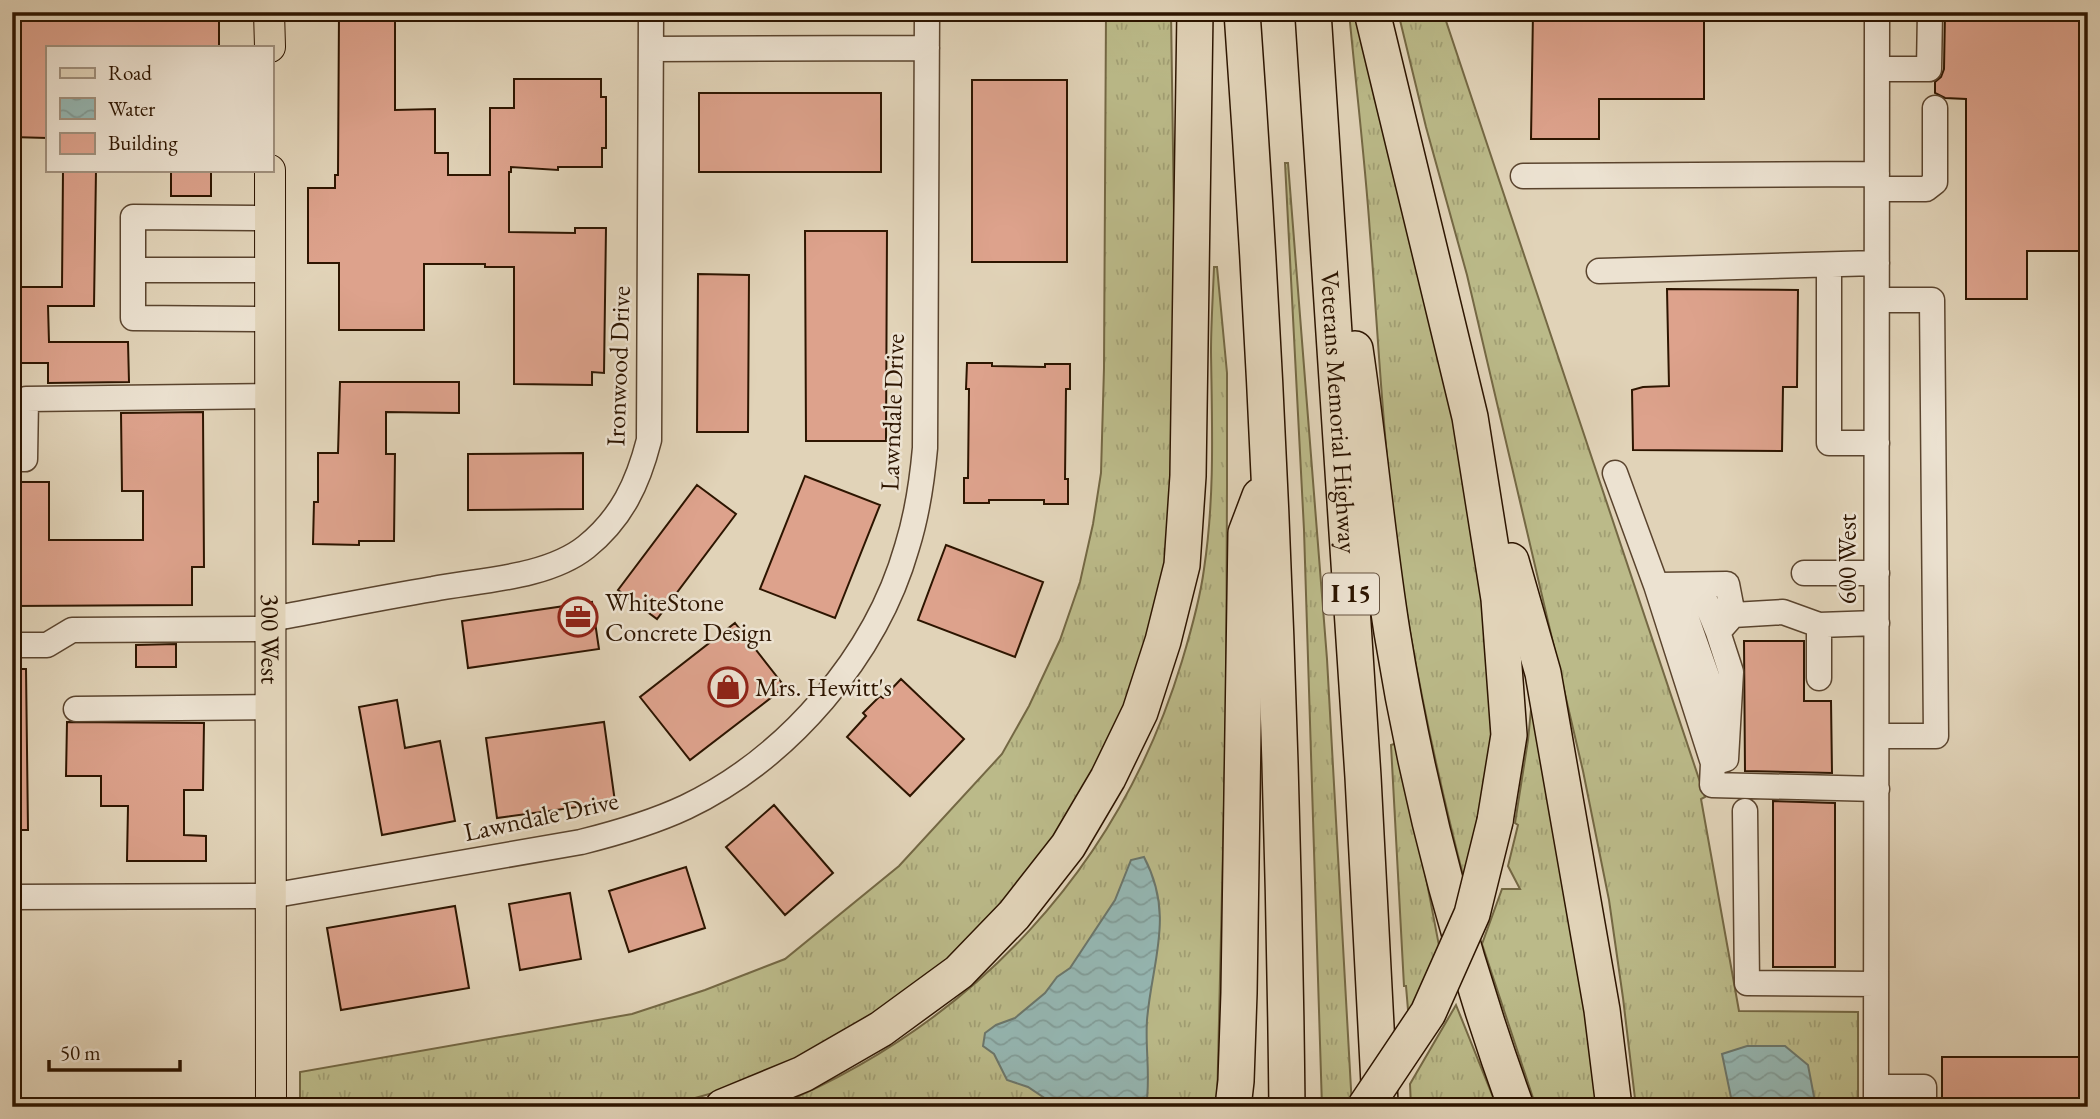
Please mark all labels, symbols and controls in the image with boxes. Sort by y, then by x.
legend [46,46,273,172]
text: Road [108,59,152,86]
text: Water [108,95,155,122]
text: Building [108,129,178,156]
street label: Veterans Memorial Highway [1313,270,1365,555]
street label: Ironwood Drive [598,285,638,447]
street label: Lawndale Drive [872,333,912,491]
street label: 600 West [1830,514,1864,604]
road number: I 15 [1323,574,1379,614]
place label: WhiteStone Concrete Design [605,585,772,649]
street label: 300 West [253,594,288,684]
office icon: WhiteStone Concrete Design [557,596,599,638]
shop icon: Mrs. Hewitt's [707,666,749,708]
place label: Mrs. Hewitt's [755,670,892,704]
street label: Lawndale Drive [461,783,621,849]
scale bar [49,1028,180,1072]
text: 50 m [60,1039,101,1066]

